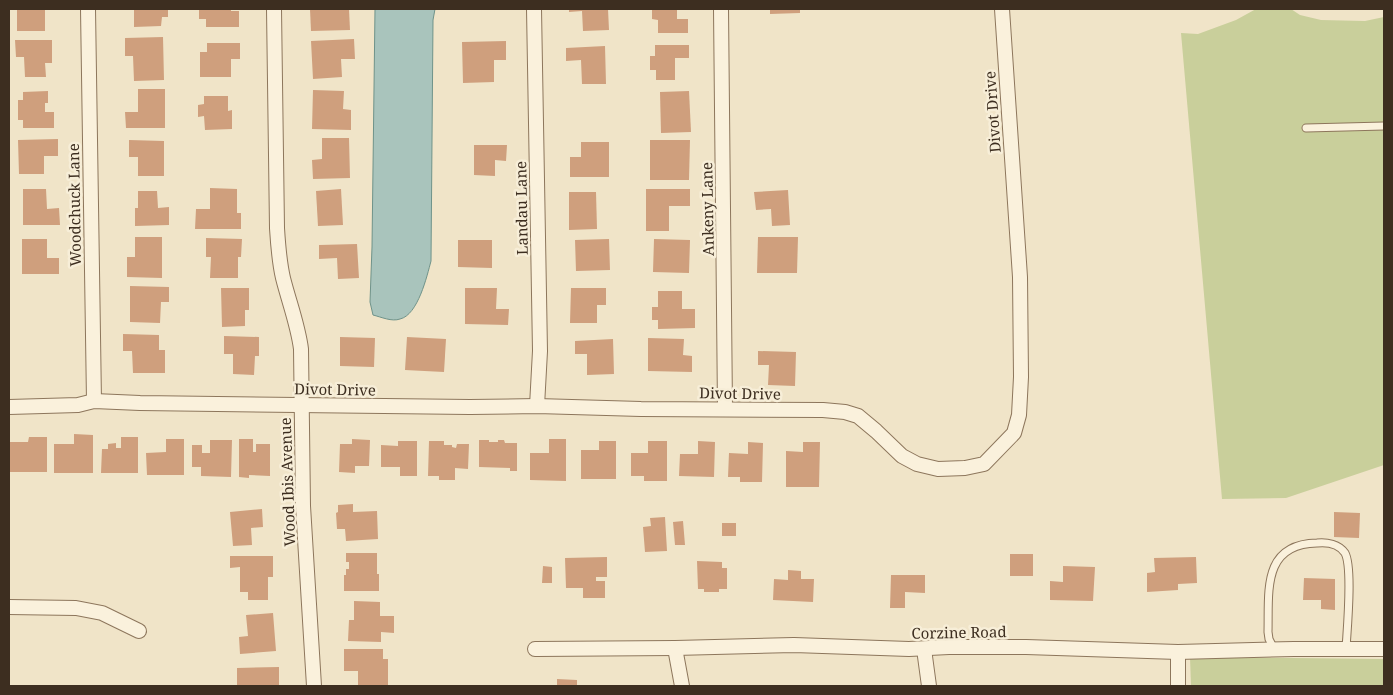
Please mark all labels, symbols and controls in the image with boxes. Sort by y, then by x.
street label: Divot Drive [979,71,1005,153]
street label: Woodchuck Lane [63,143,85,267]
street label: Landau Lane [510,161,532,255]
street label: Ankeny Lane [696,162,718,256]
street label: Divot Drive [294,378,376,400]
street label: Divot Drive [699,382,781,404]
street label: Wood Ibis Avenue [275,417,299,547]
street label: Corzine Road [911,621,1007,643]

